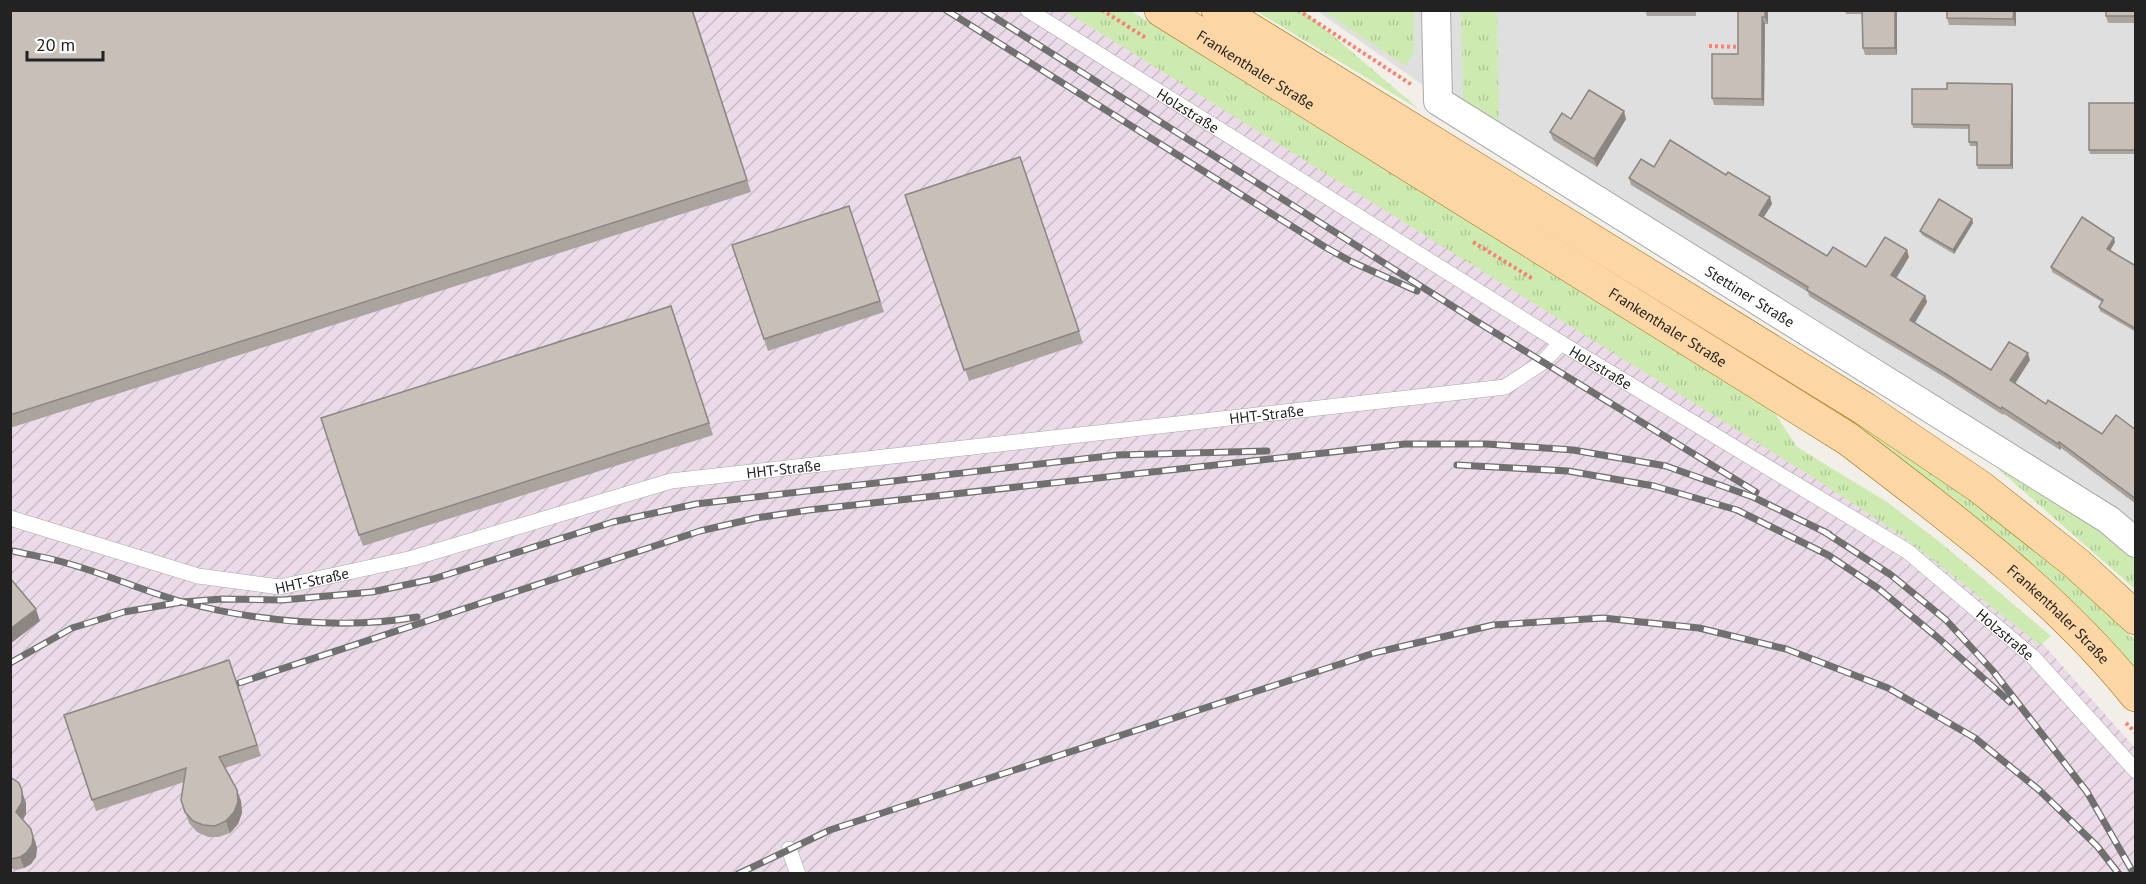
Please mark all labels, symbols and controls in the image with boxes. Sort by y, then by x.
scale bar [27,24,104,62]
street label: Frankenthaler Straße [1194,25,1318,113]
text: 20 m [36,33,75,56]
street label: Holzstraße [1154,84,1223,137]
street label: Stettiner Straße [1702,261,1798,331]
street label: Frankenthaler Straße [1606,283,1731,371]
street label: Holzstraße [1566,341,1636,393]
street label: HHT-Straße [1228,400,1305,428]
street label: HHT-Straße [745,455,822,482]
street label: Frankenthaler Straße [2004,560,2114,667]
street label: HHT-Straße [273,563,350,597]
street label: Holzstraße [1973,604,2038,664]

